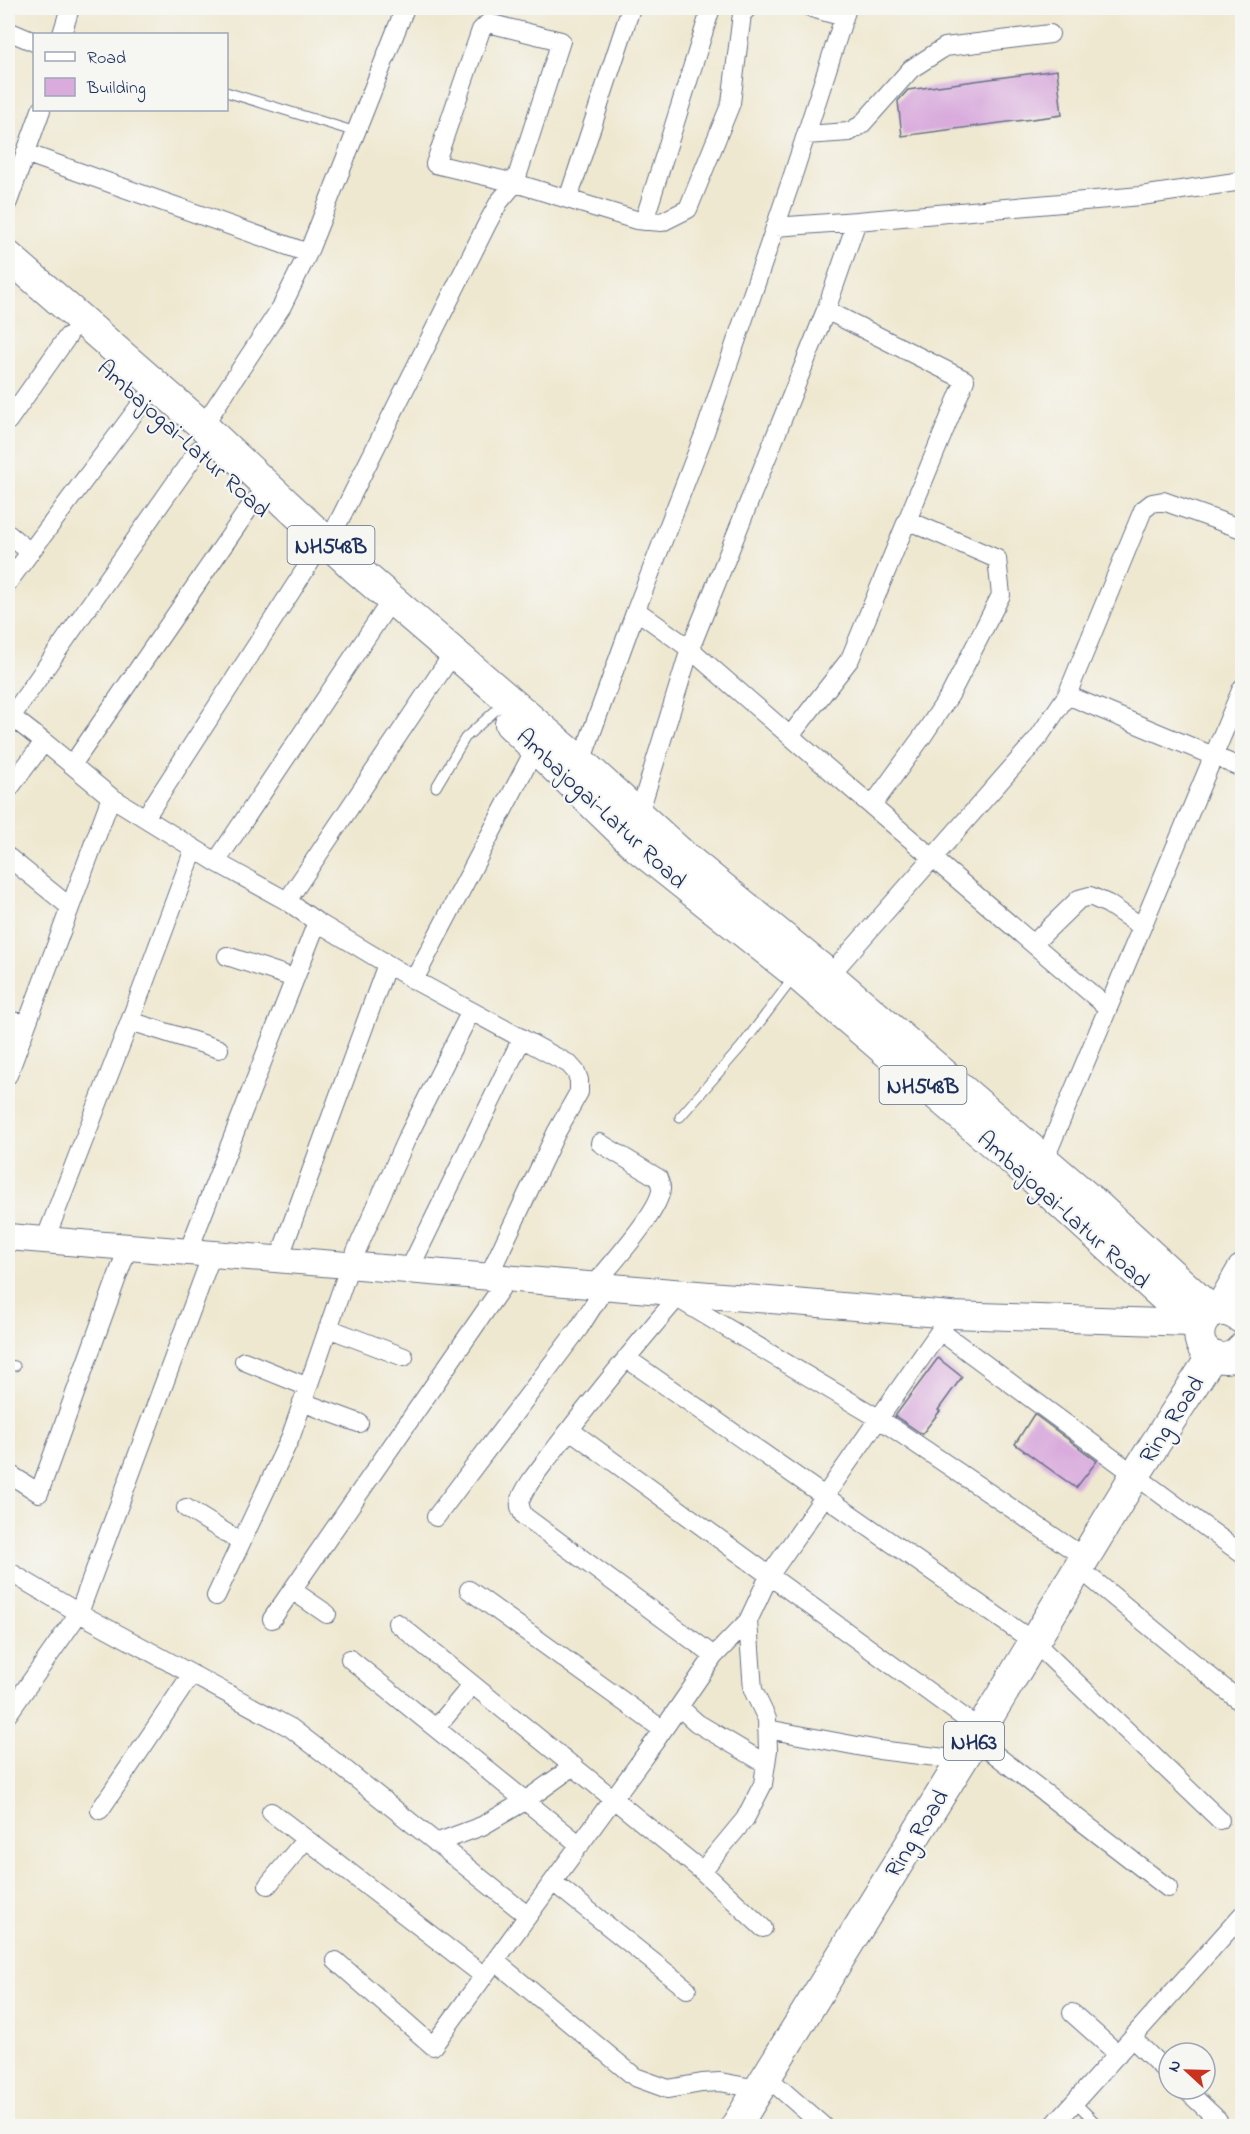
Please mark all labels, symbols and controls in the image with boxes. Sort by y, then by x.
legend [33,33,228,111]
text: Road [87,46,126,72]
text: Building [86,76,146,103]
street label: Ambajogai-Latur Road [88,352,277,528]
road number: NH548B [288,526,374,564]
street label: Ambajogai-Latur Road [507,721,694,899]
road number: NH548B [880,1066,966,1104]
street label: Ambajogai-Latur Road [968,1123,1157,1299]
street label: Ring Road [1132,1369,1215,1471]
road number: NH63 [944,1722,1004,1760]
street label: Ring Road [877,1783,959,1885]
north arrow [1157,2041,1217,2101]
text: N [1162,2056,1188,2076]

